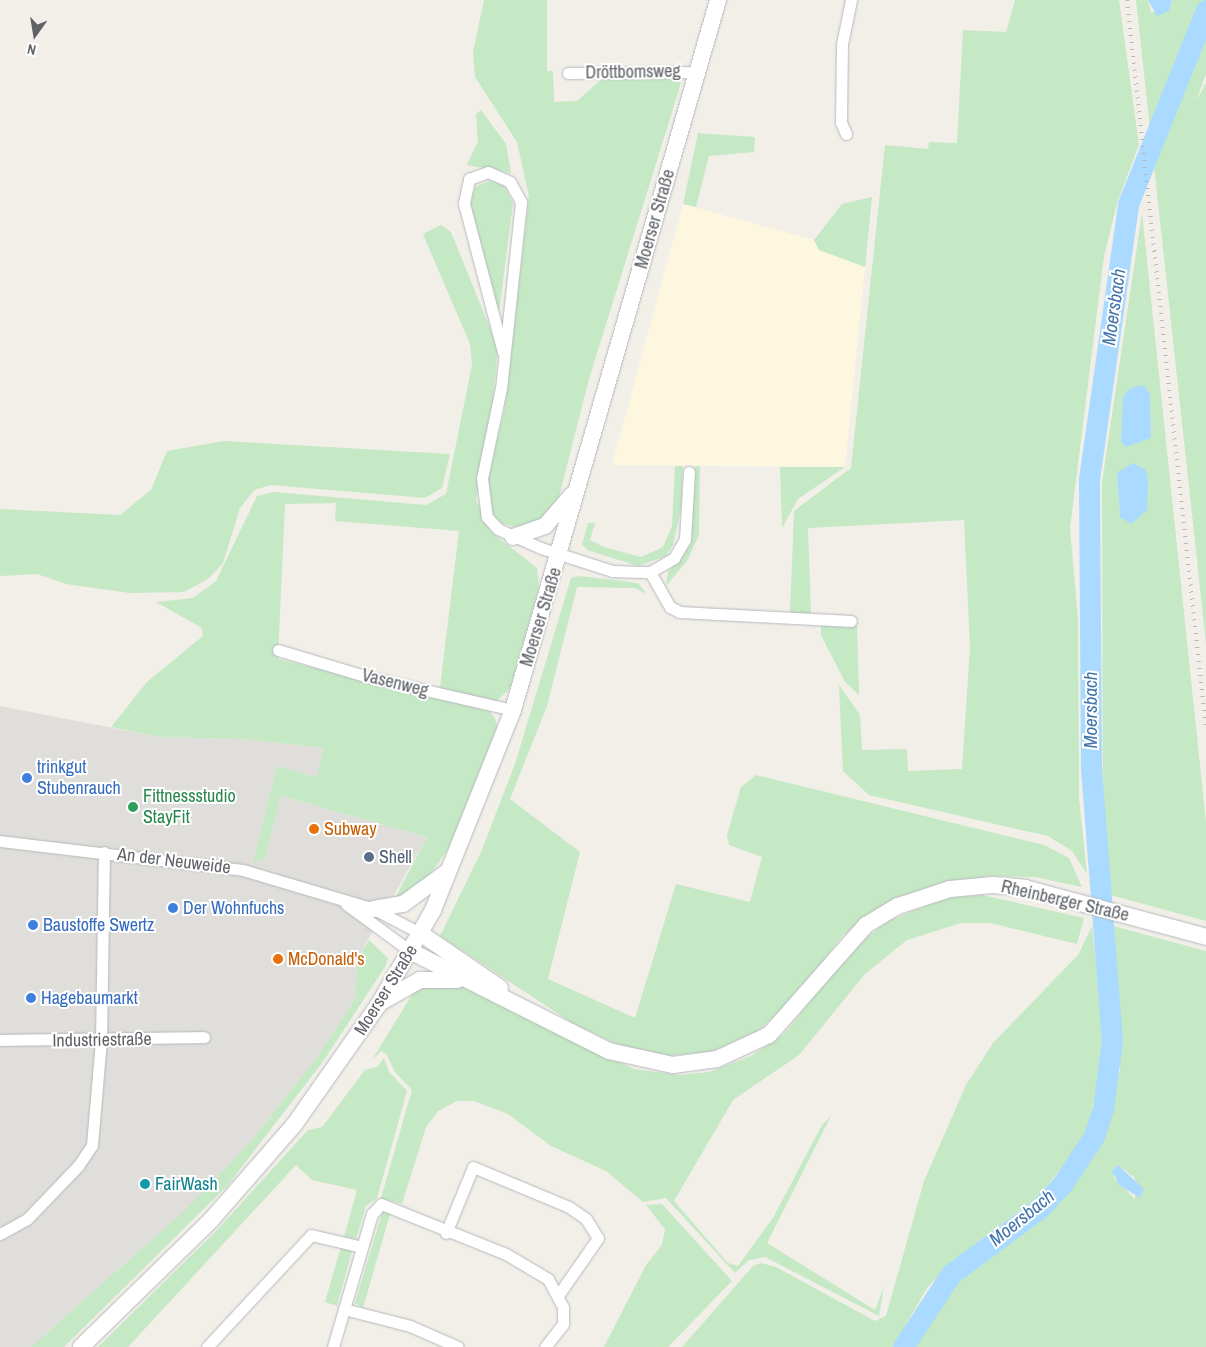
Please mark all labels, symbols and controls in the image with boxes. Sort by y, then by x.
north arrow [10,10,60,60]
text: N [26,40,38,59]
street label: Dröttbomsweg [585,60,681,84]
street label: Moerser Straße [630,167,680,271]
water label: Moersbach [1097,267,1131,347]
street label: Moerser Straße [516,565,566,669]
street label: Vasenweg [359,664,431,702]
water label: Moersbach [1080,671,1102,749]
place label: trinkgut Stubenrauch [37,757,121,800]
marker: trinkgut Stubenrauch [21,772,33,784]
place label: Fittnessstudio StayFit [143,786,236,829]
marker: Fittnessstudio StayFit [127,801,139,813]
place label: Subway [324,818,377,840]
marker: Subway [308,823,320,835]
street label: An der Neuweide [116,843,232,879]
place label: Shell [379,846,412,868]
marker: Shell [363,851,375,863]
street label: Rheinberger Straße [999,876,1131,926]
place label: Der Wohnfuchs [183,897,284,919]
marker: Der Wohnfuchs [167,902,179,914]
place label: Baustoffe Swertz [43,914,154,936]
marker: Baustoffe Swertz [27,919,39,931]
street label: Moerser Straße [350,941,422,1039]
place label: McDonald's [288,948,365,970]
marker: McDonald's [272,953,284,965]
place label: Hagebaumarkt [41,987,138,1009]
marker: Hagebaumarkt [25,992,37,1004]
street label: Industriestraße [52,1028,152,1052]
place label: FairWash [155,1173,218,1195]
marker: FairWash [139,1178,151,1190]
water label: Moersbach [985,1185,1059,1251]

